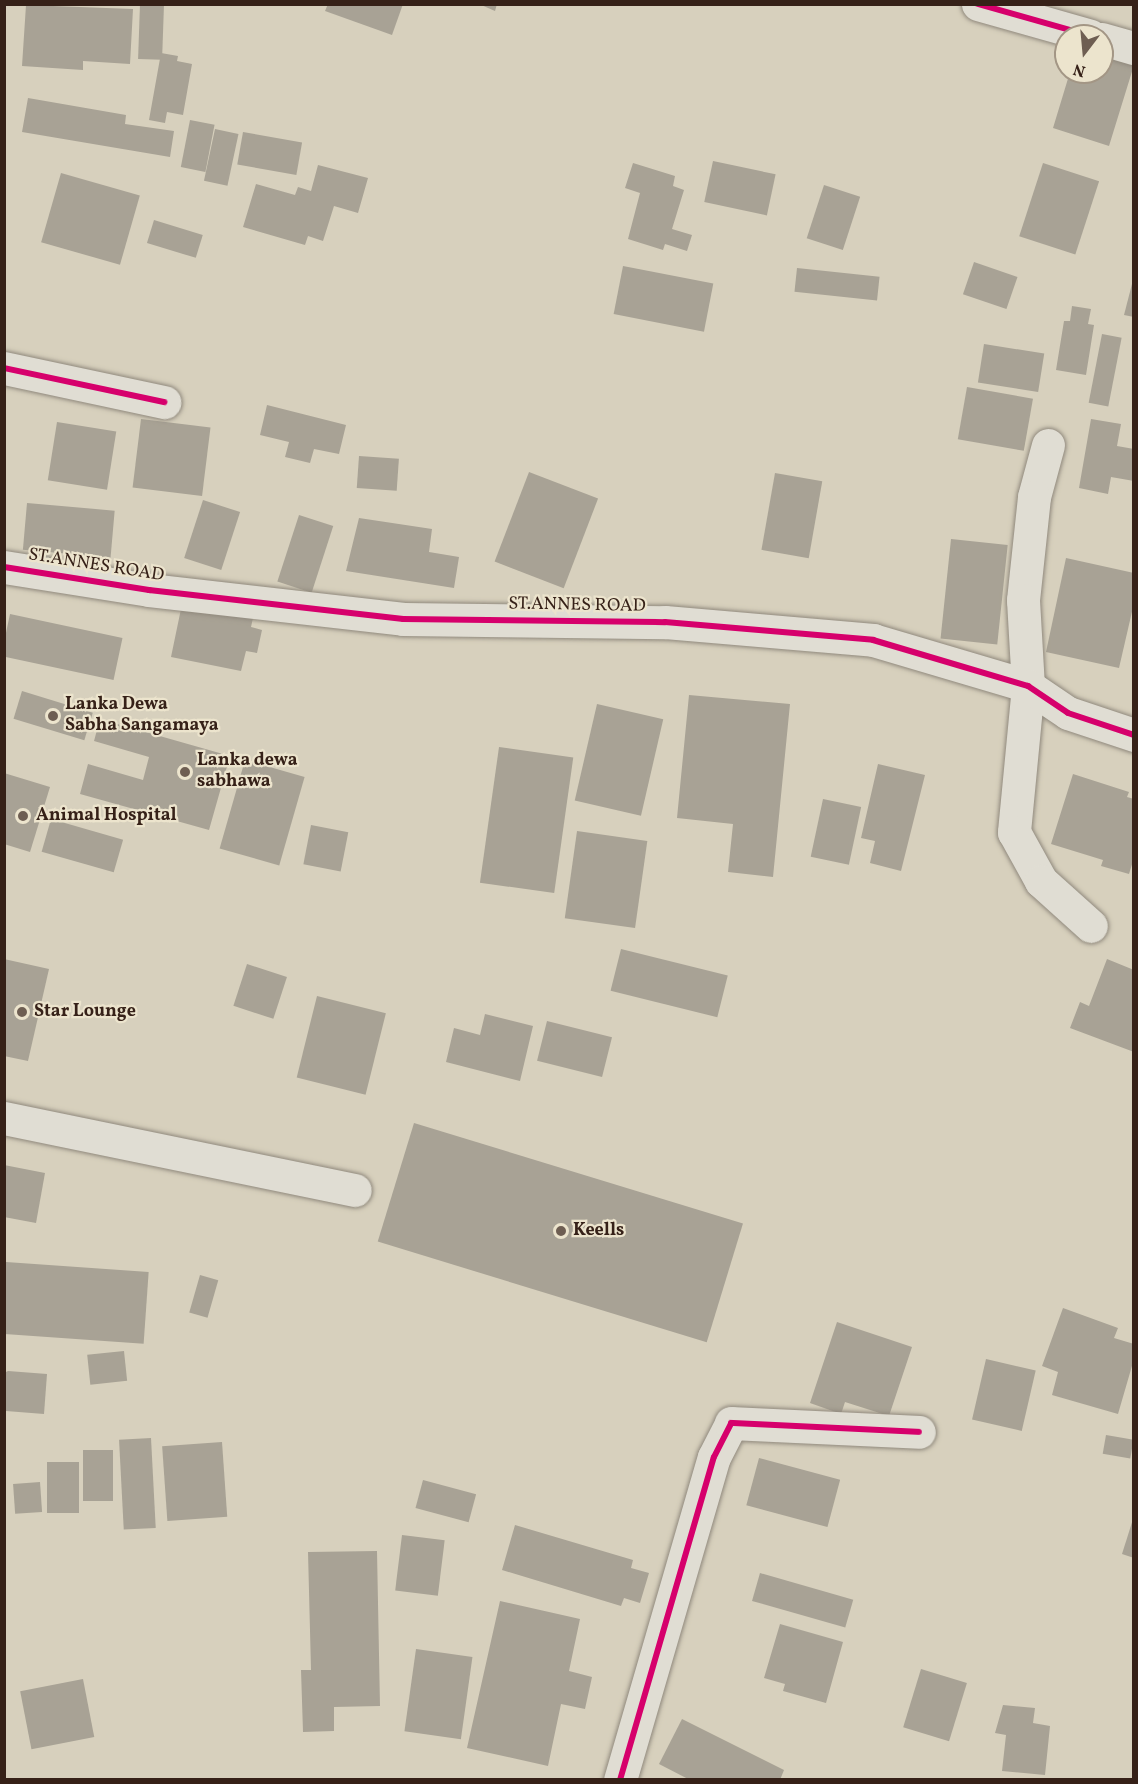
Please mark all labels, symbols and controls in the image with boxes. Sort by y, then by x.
north arrow [1054,24,1114,84]
text: N [1071,57,1088,82]
street label: ST.ANNES ROAD [27,545,165,587]
street label: ST.ANNES ROAD [508,594,646,618]
place label: Lanka Dewa Sabha Sangamaya [65,695,219,738]
marker: Lanka Dewa Sabha Sangamaya [46,709,60,723]
place label: Lanka dewa sabhawa [197,751,298,794]
marker: Lanka dewa sabhawa [178,765,192,779]
place label: Animal Hospital [36,805,177,827]
marker: Animal Hospital [14,807,32,825]
place label: Star Lounge [34,1001,136,1023]
marker: Star Lounge [15,1005,29,1019]
place label: Keells [573,1220,624,1242]
marker: Keells [554,1224,568,1238]

